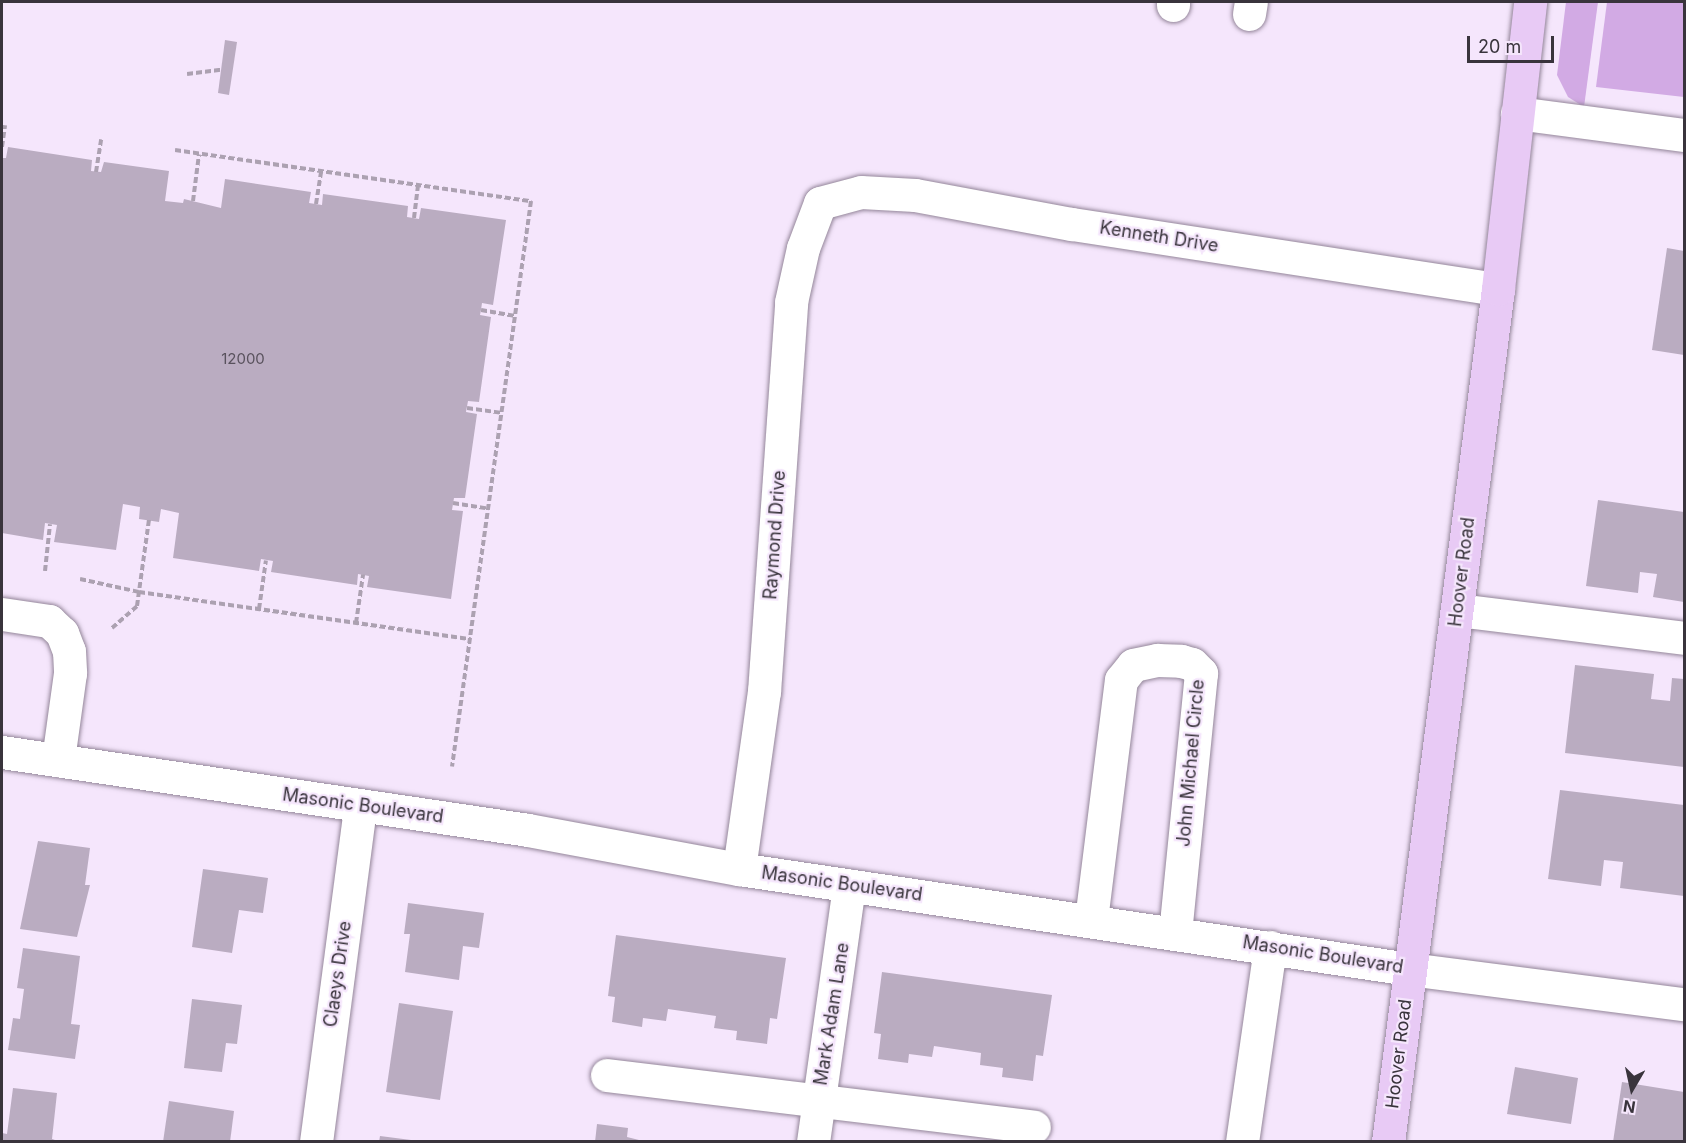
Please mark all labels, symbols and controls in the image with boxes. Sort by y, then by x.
scale bar [1470,24,1557,62]
text: 20 m [1478,36,1521,57]
street label: Kenneth Drive [1098,217,1220,257]
house number: 12000 [221,350,265,368]
street label: Raymond Drive [760,470,790,600]
street label: Hoover Road [1445,516,1479,628]
street label: John Michael Circle [1173,678,1209,848]
street label: Masonic Boulevard [281,784,445,828]
street label: Masonic Boulevard [760,862,924,906]
street label: Claeys Drive [320,919,356,1029]
street label: Masonic Boulevard [1241,932,1405,978]
street label: Mark Adam Lane [810,941,854,1087]
street label: Hoover Road [1382,998,1416,1110]
north arrow [1602,1059,1662,1119]
text: N [1622,1096,1637,1118]

